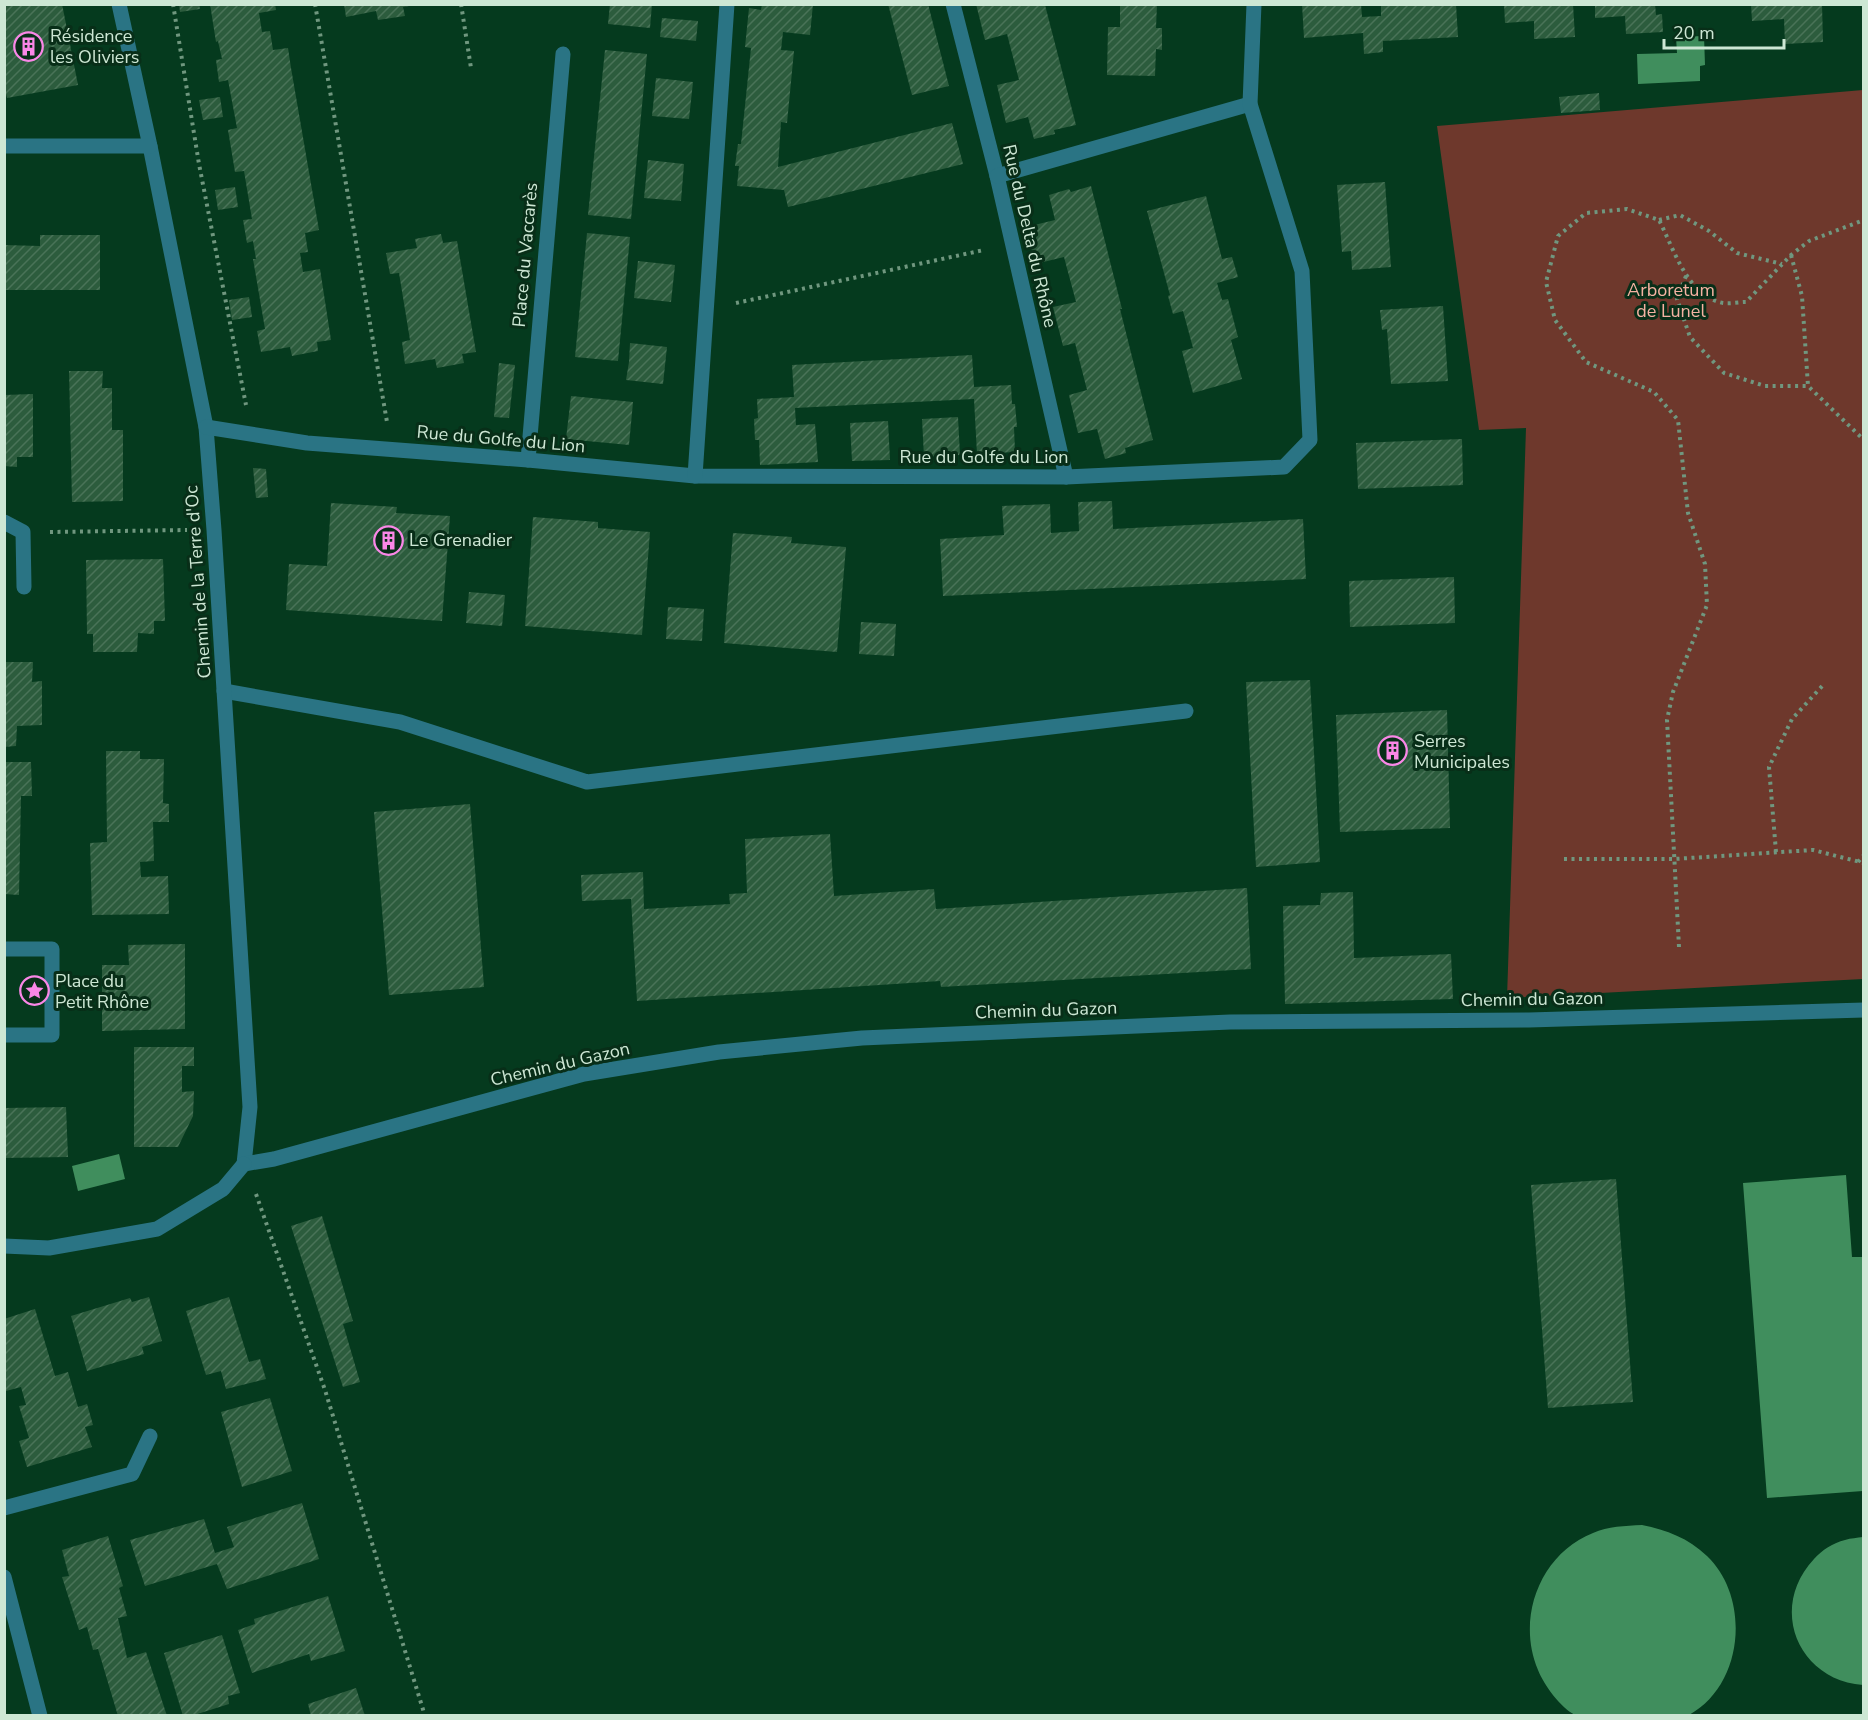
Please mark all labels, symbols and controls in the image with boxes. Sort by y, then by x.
scale bar [1664,12,1784,50]
text: 20 m [1673,21,1715,45]
place label: Résidence les Oliviers [50,24,139,69]
building icon: Résidence les Oliviers [13,30,45,62]
street label: Rue du Delta du Rhône [997,142,1063,330]
street label: Place du Vaccarès [507,182,543,328]
park label: Arboretum de Lunel [1627,278,1715,323]
street label: Rue du Golfe du Lion [416,420,586,458]
street label: Rue du Golfe du Lion [899,445,1069,469]
street label: Chemin de la Terre d'Oc [179,485,217,679]
building icon: Le Grenadier [372,524,404,556]
place label: Le Grenadier [409,528,513,552]
place label: Serres Municipales [1414,729,1510,774]
building icon: Serres Municipales [1377,735,1409,767]
place label: Place du Petit Rhône [55,969,149,1014]
place icon: Place du Petit Rhône [18,975,50,1007]
street label: Chemin du Gazon [1461,986,1603,1012]
street label: Chemin du Gazon [974,996,1118,1024]
street label: Chemin du Gazon [488,1036,632,1092]

